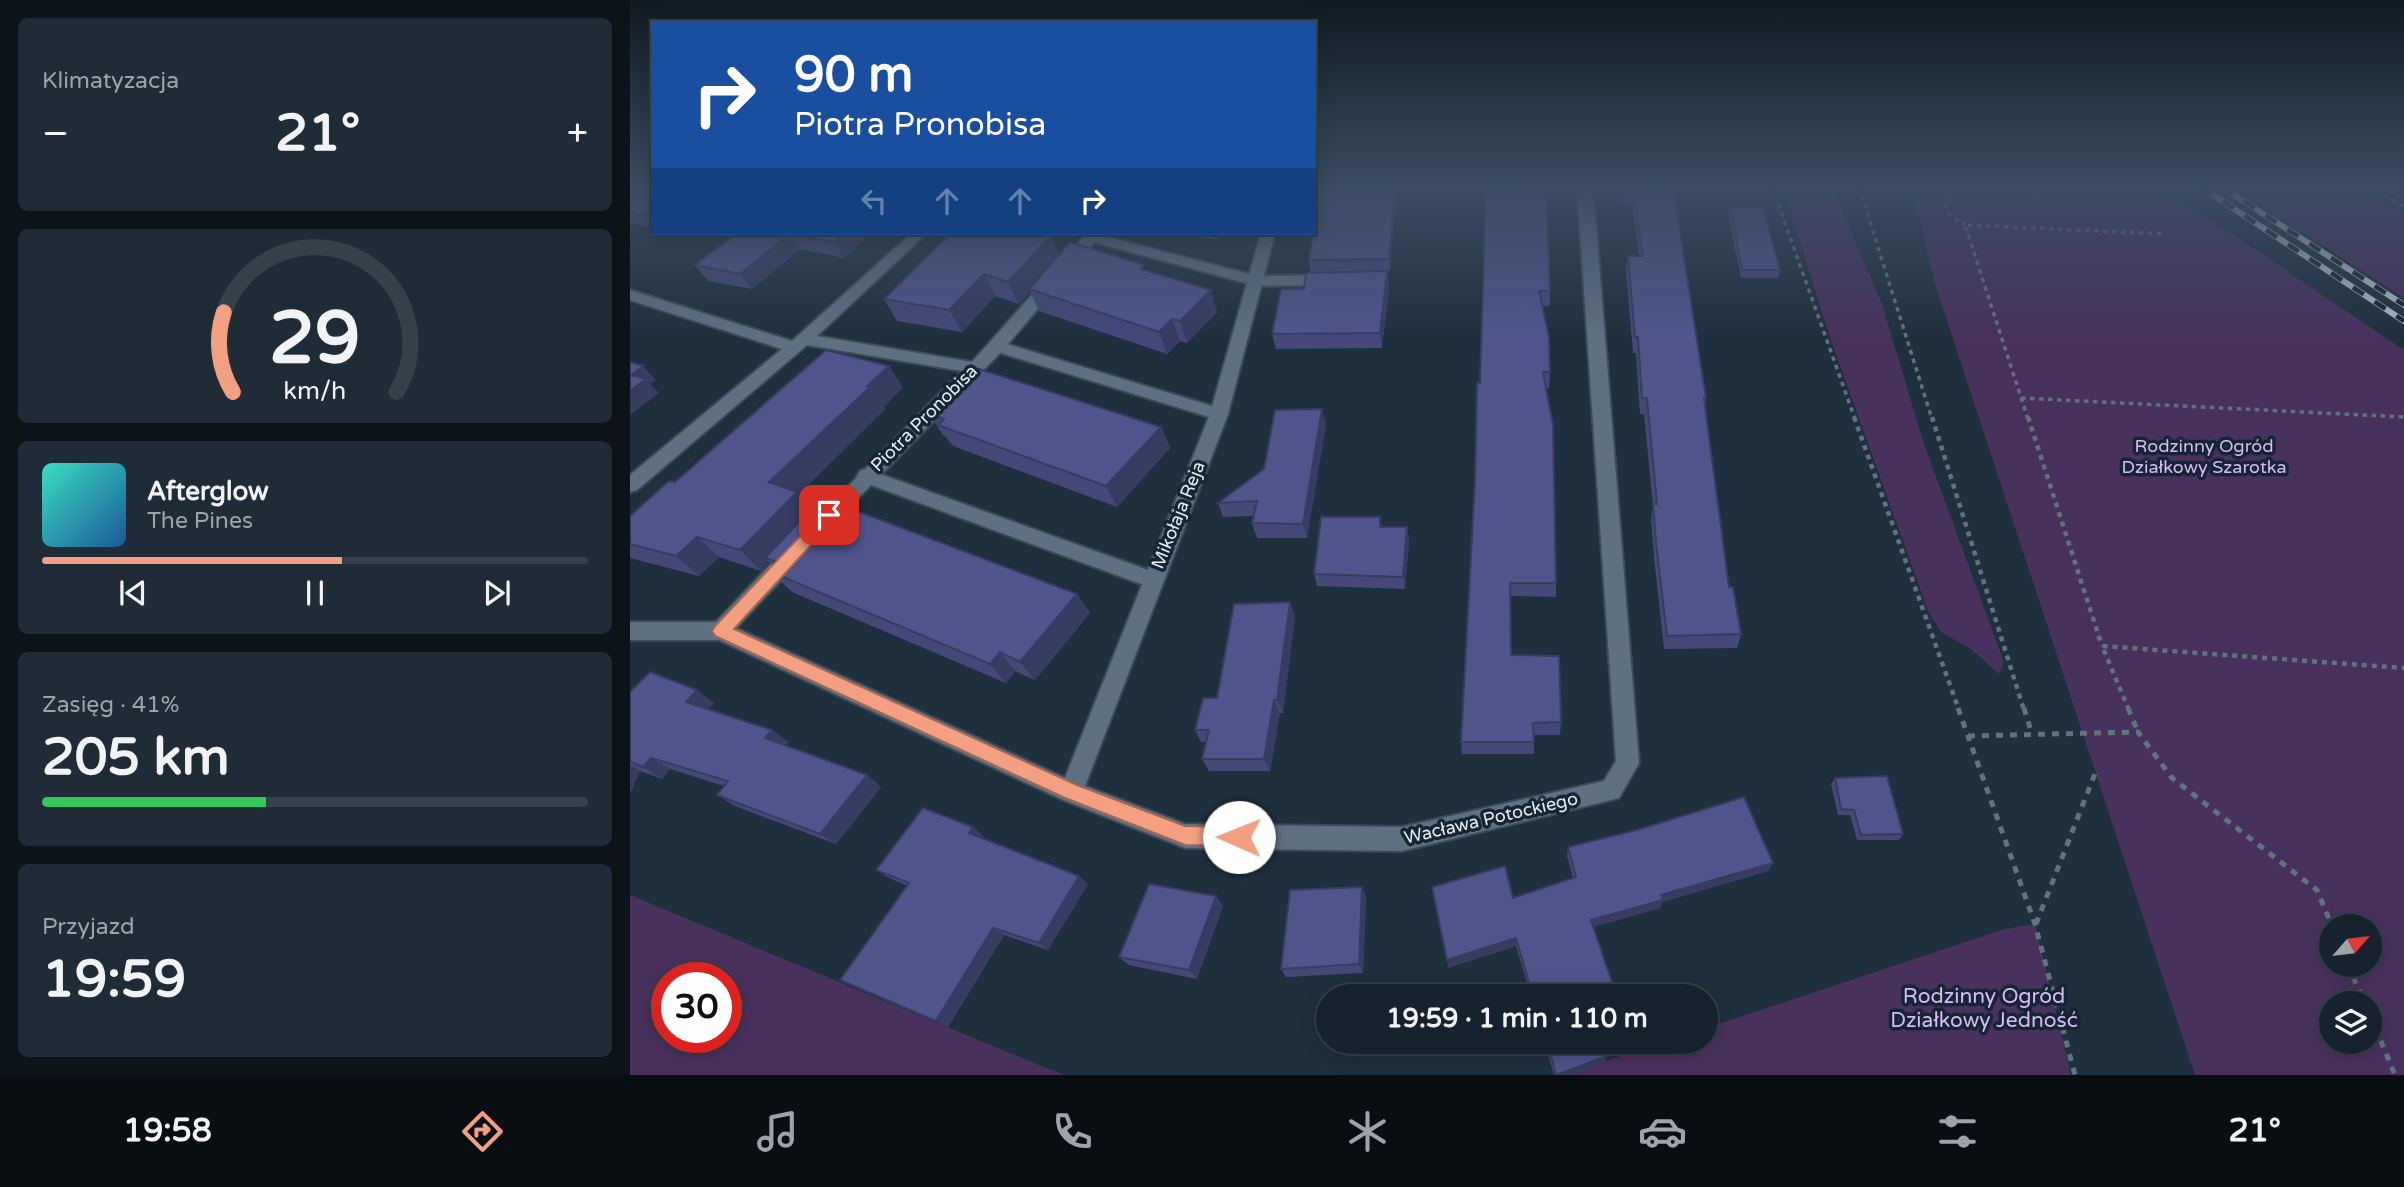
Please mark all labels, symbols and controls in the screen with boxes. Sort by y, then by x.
text: 90 m [794,46,913,105]
icon: right [679,49,770,140]
text: Klimatyzacja [42,67,179,95]
text: 21° [275,102,360,165]
text: Piotra Pronobisa [794,106,1046,144]
text: − [42,111,69,157]
text: + [567,111,588,157]
icon: left [855,182,893,220]
icon: ahead [928,182,966,220]
icon: ahead [1001,182,1039,220]
icon: right [1074,182,1112,220]
text: 29 [269,296,361,384]
street label: Piotra Pronobisa [866,360,982,476]
text: km/h [284,376,346,406]
park label: Rodzinny Ogród Działkowy Szarotka [2121,435,2287,478]
street label: Mikołaja Reja [1146,458,1210,572]
text: Afterglow [147,476,269,507]
pin [799,485,859,545]
icon: arrive [810,496,848,534]
text: The Pines [147,507,253,535]
icon: previous [114,574,152,612]
icon: pause [296,574,334,612]
icon: next [478,574,516,612]
text: Zasięg · 41% [42,691,179,719]
text: 205 km [42,726,230,789]
street label: Wacława Potockiego [1402,787,1580,849]
position arrow [1202,800,1276,874]
text: Przyjazd [42,913,135,941]
north arrow [2319,914,2382,976]
map controls [2319,914,2382,1054]
text: 19:59 [42,948,186,1011]
speed limit sign: 30 [651,962,742,1053]
park label: Rodzinny Ogród Działkowy Jedność [1890,984,2078,1033]
button: layers [2319,991,2382,1054]
text: 19:59 · 1 min · 110 m [1386,1003,1648,1034]
icon: directions [458,1107,507,1156]
icon: music [753,1107,802,1156]
icon: phone [1048,1107,1097,1156]
icon: climate [1343,1107,1392,1156]
icon: car [1638,1107,1687,1156]
icon: filters [1933,1107,1982,1156]
text: 19:58 [123,1112,212,1150]
text: 21° [2229,1112,2281,1150]

